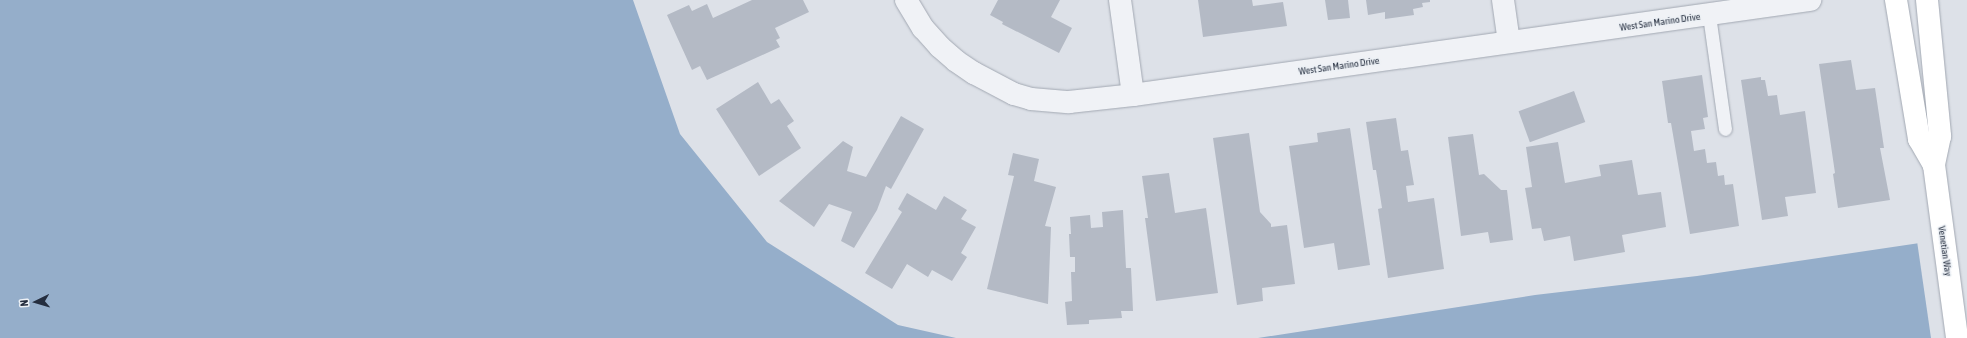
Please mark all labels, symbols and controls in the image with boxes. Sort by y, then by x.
street label: West San Marino Drive [1619,10,1701,34]
street label: West San Marino Drive [1298,54,1380,78]
street label: Venetian Way [1936,225,1954,277]
north arrow [16,282,56,322]
text: N [18,299,30,307]

